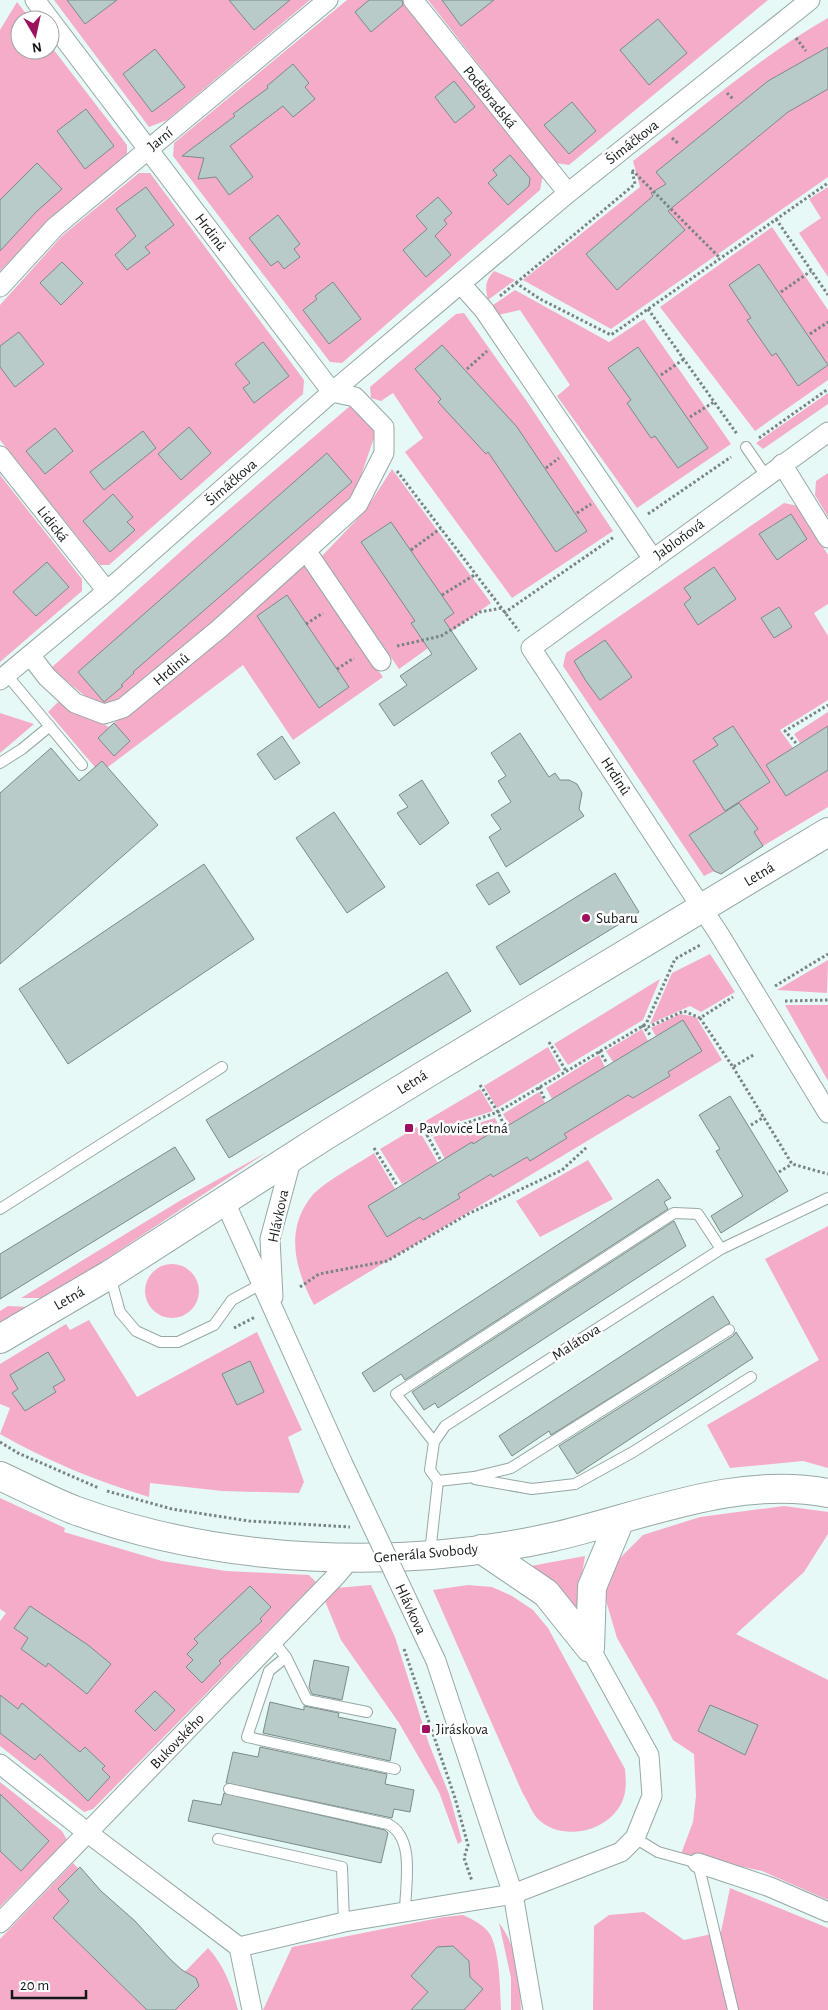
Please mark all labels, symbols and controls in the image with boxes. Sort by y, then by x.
north arrow [10,10,60,60]
text: N [31,39,43,55]
street label: Poděbradská [460,63,519,131]
street label: Šimáčkova [603,117,661,167]
street label: Jarní [145,125,176,154]
street label: Hrdinů [192,211,229,254]
street label: Šimáčkova [202,456,260,508]
street label: Lidická [34,504,71,545]
street label: Jabloňová [651,516,707,562]
street label: Hrdinů [151,650,192,689]
street label: Hrdinů [598,755,633,798]
street label: Letná [742,860,777,889]
place label: Subaru [596,911,638,926]
marker: Subaru [580,912,592,924]
street label: Letná [395,1067,430,1097]
place label: Pavlovice Letná [419,1121,508,1136]
marker: Pavlovice Letná [403,1122,415,1134]
street label: Hlávkova [266,1188,291,1244]
street label: Letná [51,1284,87,1313]
street label: Malátova [550,1321,603,1363]
street label: Generála Svobody [373,1541,479,1566]
street label: Hlávkova [392,1582,429,1637]
street label: Bukovského [148,1711,207,1772]
place label: Jiráskova [436,1722,488,1737]
marker: Jiráskova [420,1723,432,1735]
scale bar [12,1968,86,2000]
text: 20 m [20,1978,49,1993]

